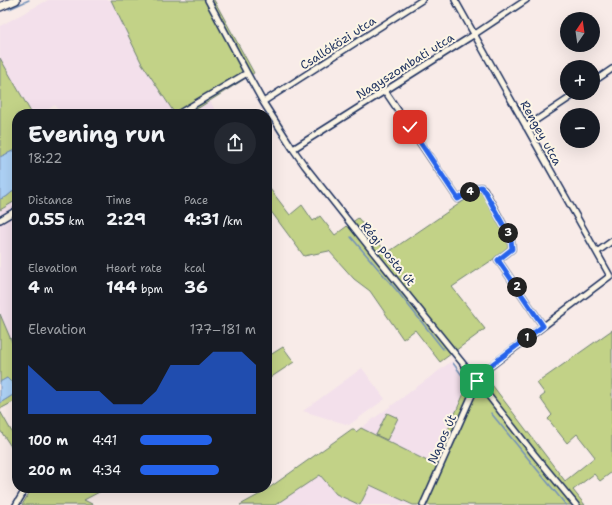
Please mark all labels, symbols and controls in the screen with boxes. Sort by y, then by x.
street label: Csallóközi utca [297,12,379,73]
north arrow [560,12,600,52]
map controls [560,12,600,148]
street label: Nagyszombati utca [353,29,457,103]
button: + [560,60,600,100]
street label: Rengey utca [517,98,566,169]
button: − [560,108,600,148]
pin [393,110,427,144]
icon: check [399,116,421,138]
text: Evening run [28,120,165,149]
button: share [214,122,256,164]
text: 18:22 [28,150,62,167]
pin: 4 [460,182,480,202]
text: 4 [466,184,474,199]
text: Distance [28,193,73,208]
text: Time [106,193,131,208]
text: Pace [184,193,208,208]
text: 0.55 [28,208,65,230]
text: 2:29 [106,208,146,230]
text: 4:31 [184,208,219,230]
text: km [65,214,84,229]
text: /km [219,214,243,229]
street label: Régi posta út [357,219,419,289]
pin: 3 [498,223,518,243]
text: 3 [504,225,512,240]
text: Elevation [28,261,77,276]
text: Heart rate [106,261,162,276]
text: kcal [184,261,205,276]
text: 4 [28,276,40,298]
text: 144 [106,276,137,298]
text: 36 [184,276,208,298]
pin: 2 [507,277,527,297]
text: 2 [513,279,521,294]
text: m [40,282,53,297]
text: bpm [137,282,163,297]
text: Elevation [28,321,86,338]
text: 177–181 m [190,321,256,338]
pin: 1 [517,328,537,348]
text: 1 [524,330,530,345]
pin [460,364,494,398]
icon: arrive [466,370,488,392]
street label: Napos út [424,412,460,466]
text: 100 m [28,432,68,449]
text: 4:41 [92,432,117,449]
text: 200 m [28,462,71,479]
text: 4:34 [92,462,121,479]

